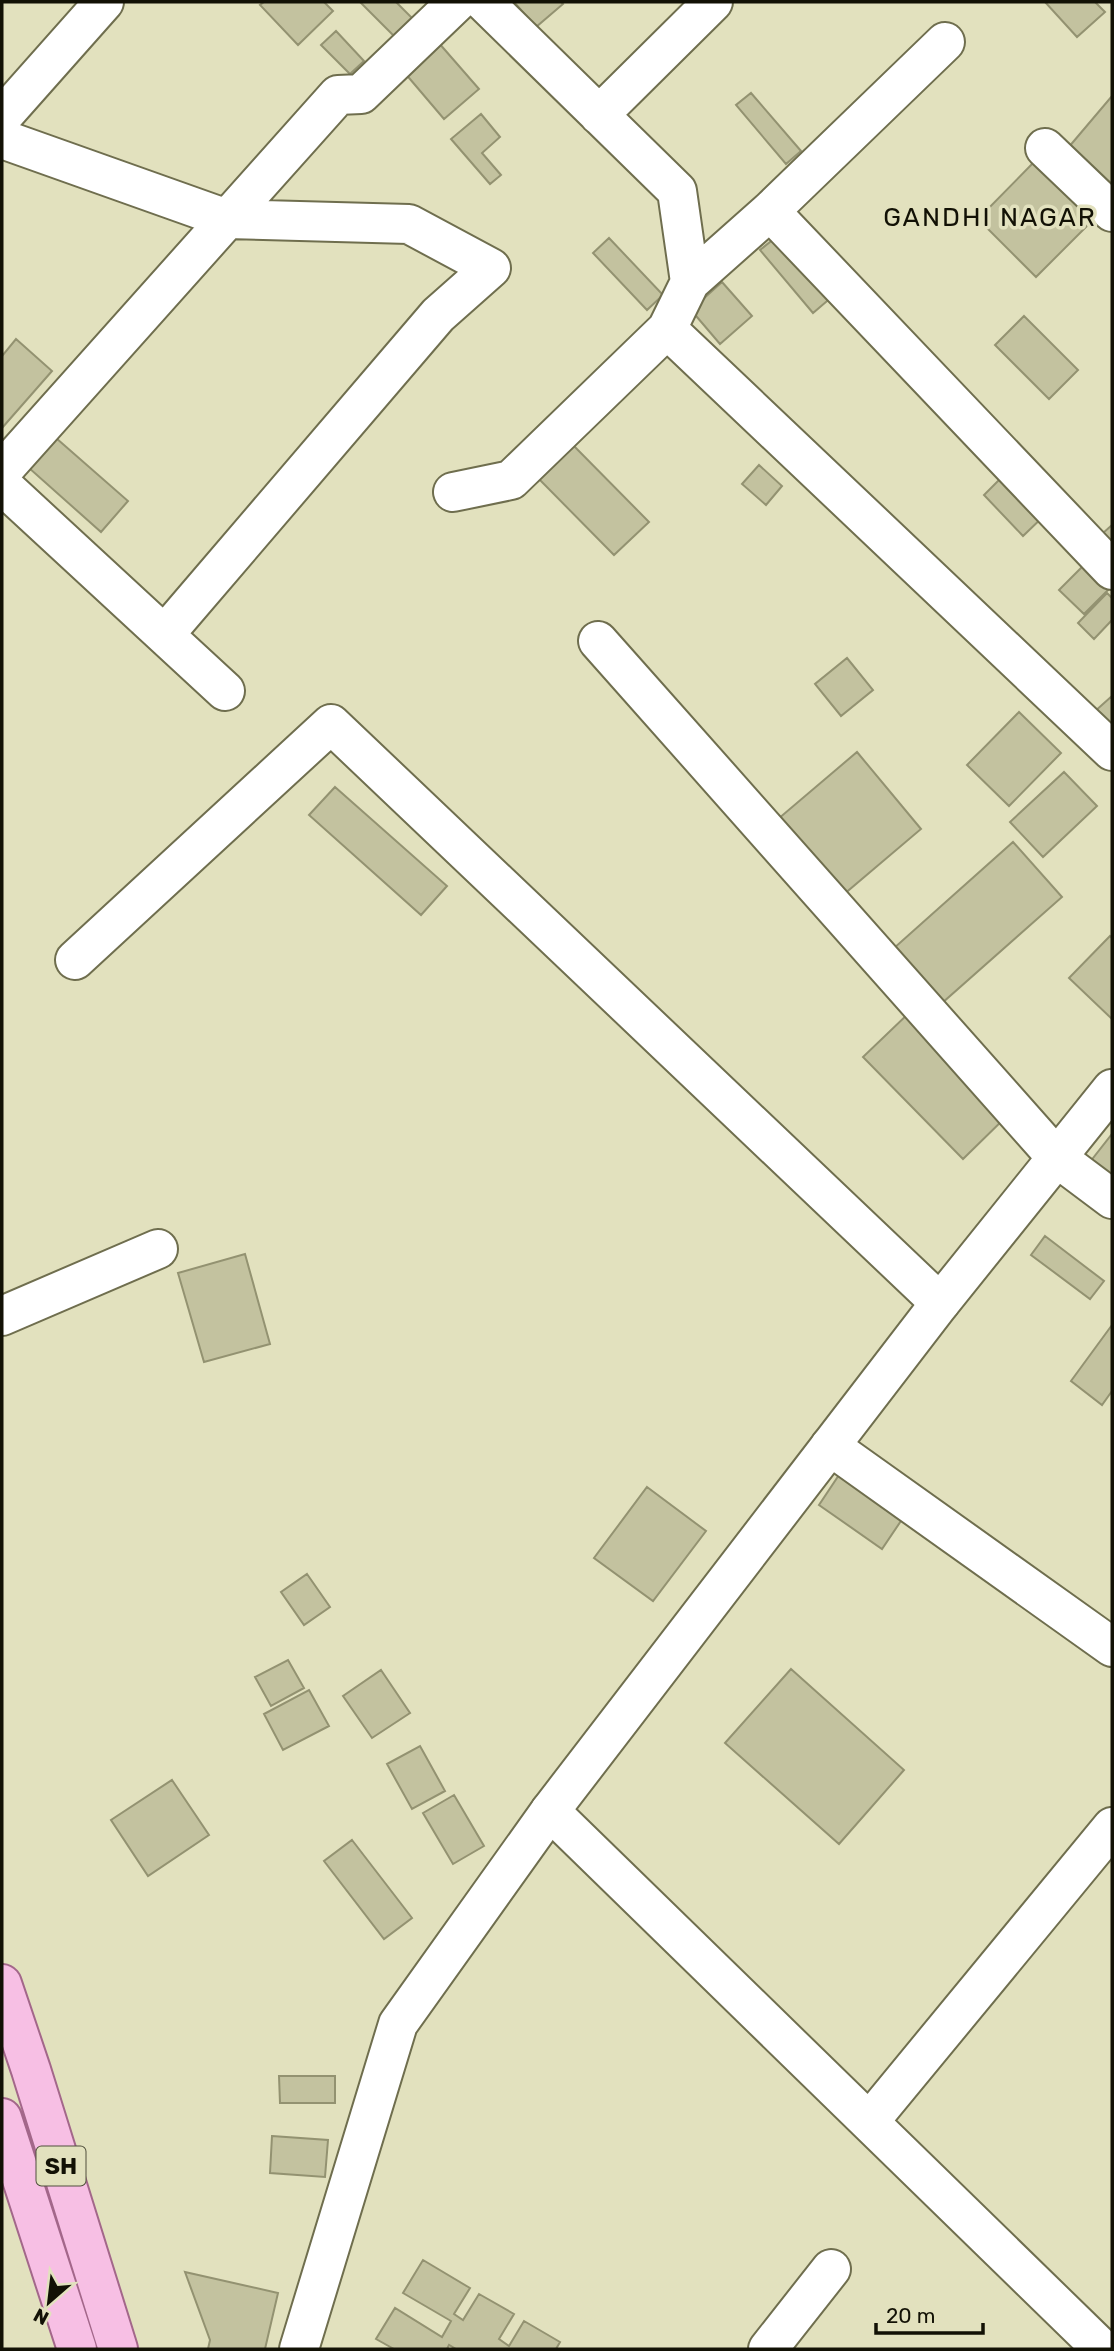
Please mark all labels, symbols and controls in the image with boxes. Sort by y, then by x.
district label: GANDHI NAGAR [883,202,1097,233]
road number: SH [36,2146,86,2186]
north arrow [14,2267,84,2337]
scale bar [876,2292,983,2336]
text: N [30,2303,53,2330]
text: 20 m [886,2303,935,2328]

